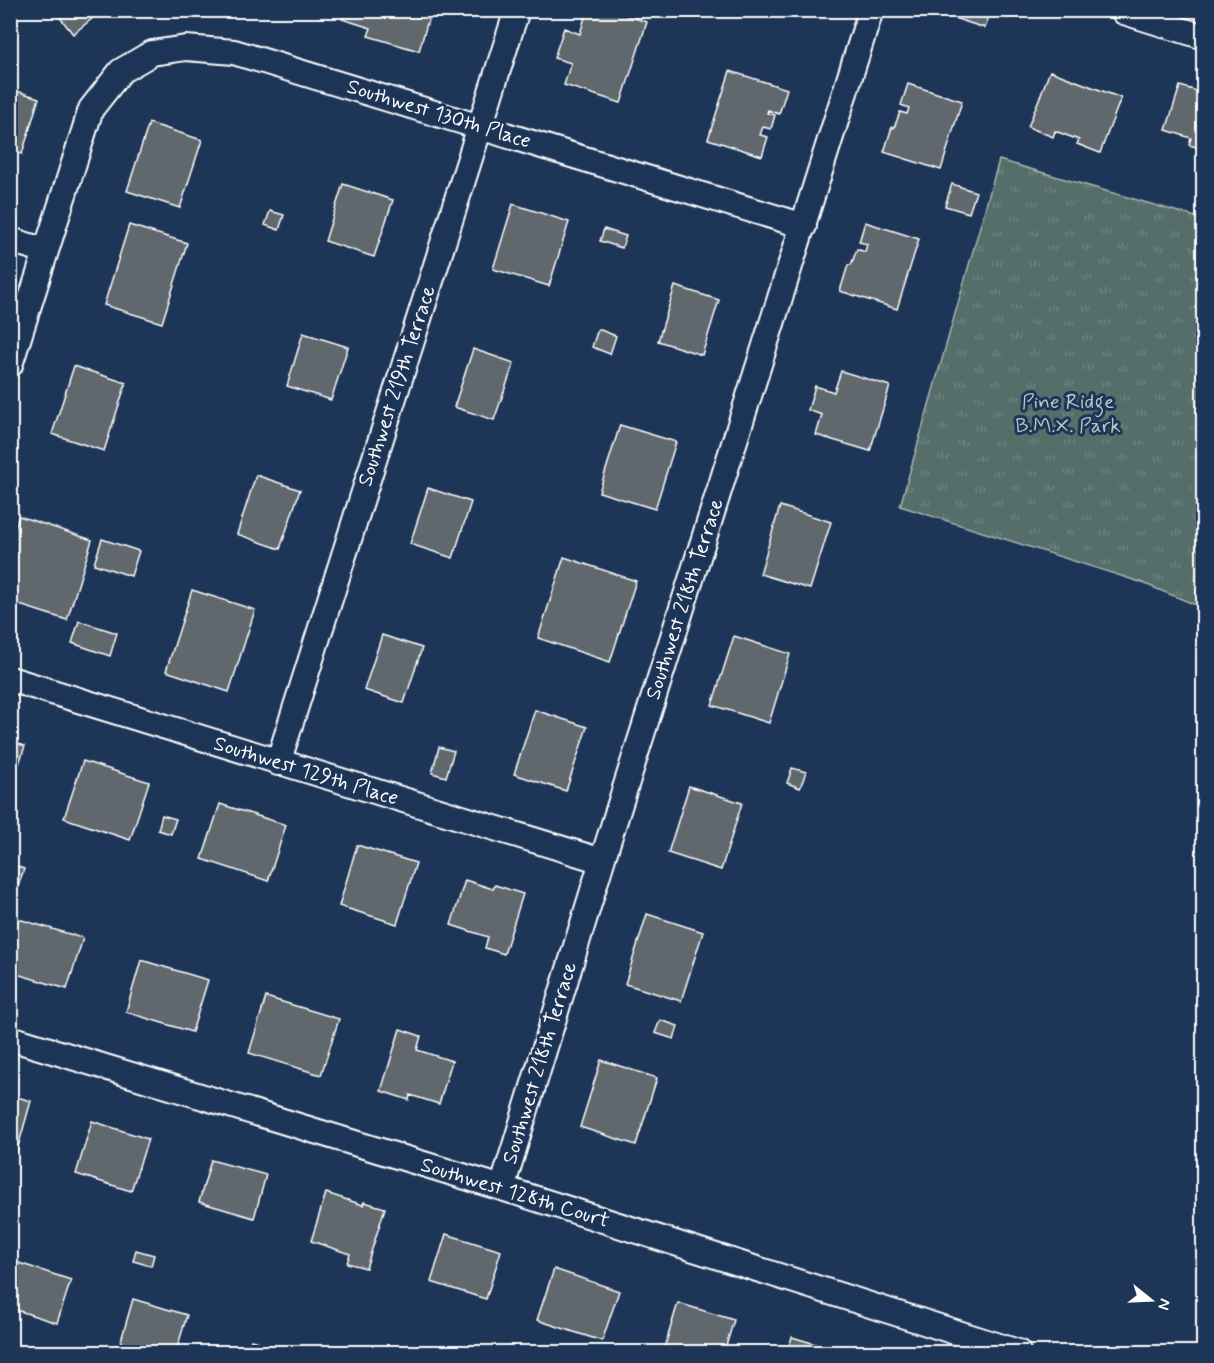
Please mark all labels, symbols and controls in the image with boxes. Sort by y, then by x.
street label: Southwest 130th Place [344,73,534,155]
street label: Southwest 219th Terrace [351,282,443,490]
park label: Pine Ridge B.M.X. Park [1015,388,1121,440]
street label: Southwest 218th Terrace [639,495,731,703]
street label: Southwest 129th Place [210,730,402,812]
street label: Southwest 218th Terrace [496,958,584,1167]
street label: Southwest 128th Court [417,1151,613,1235]
north arrow [1121,1270,1181,1330]
text: N [1152,1296,1175,1312]

